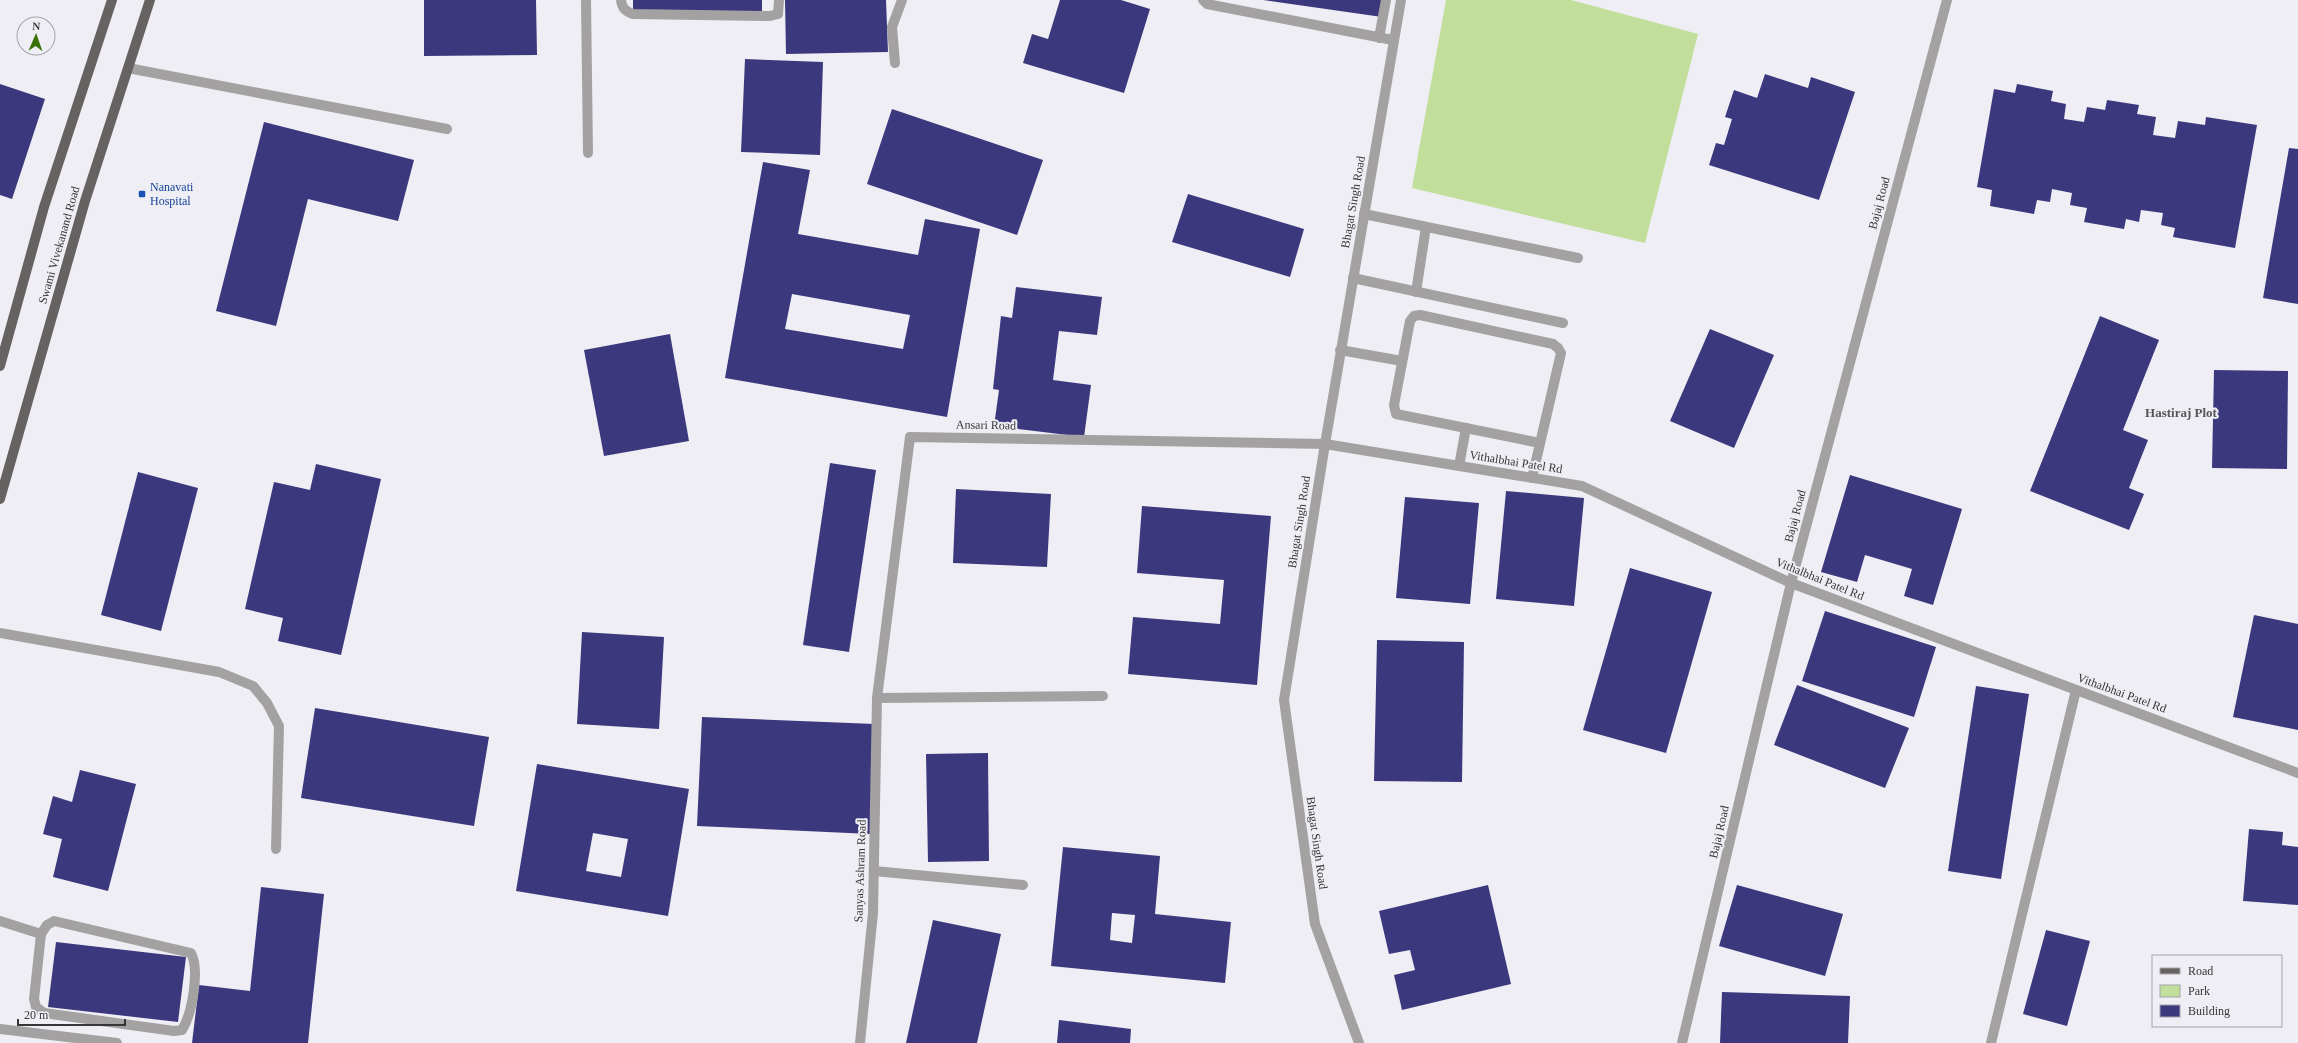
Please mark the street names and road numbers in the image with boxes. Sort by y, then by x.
street label: Bhagat Singh Road [1338,155,1368,249]
street label: Bajaj Road [1865,175,1893,231]
street label: Swami Vivekanand Road [35,185,83,305]
street label: Ansari Road [956,417,1016,433]
street label: Vithalbhai Patel Rd [1469,448,1563,476]
street label: Bhagat Singh Road [1285,475,1313,569]
street label: Bajaj Road [1781,488,1809,544]
street label: Vithalbhai Patel Rd [1774,555,1866,603]
street label: Vithalbhai Patel Rd [2075,670,2169,716]
street label: Bhagat Singh Road [1304,796,1330,890]
street label: Bajaj Road [1706,804,1732,860]
street label: Sanyas Ashram Road [851,819,869,923]

